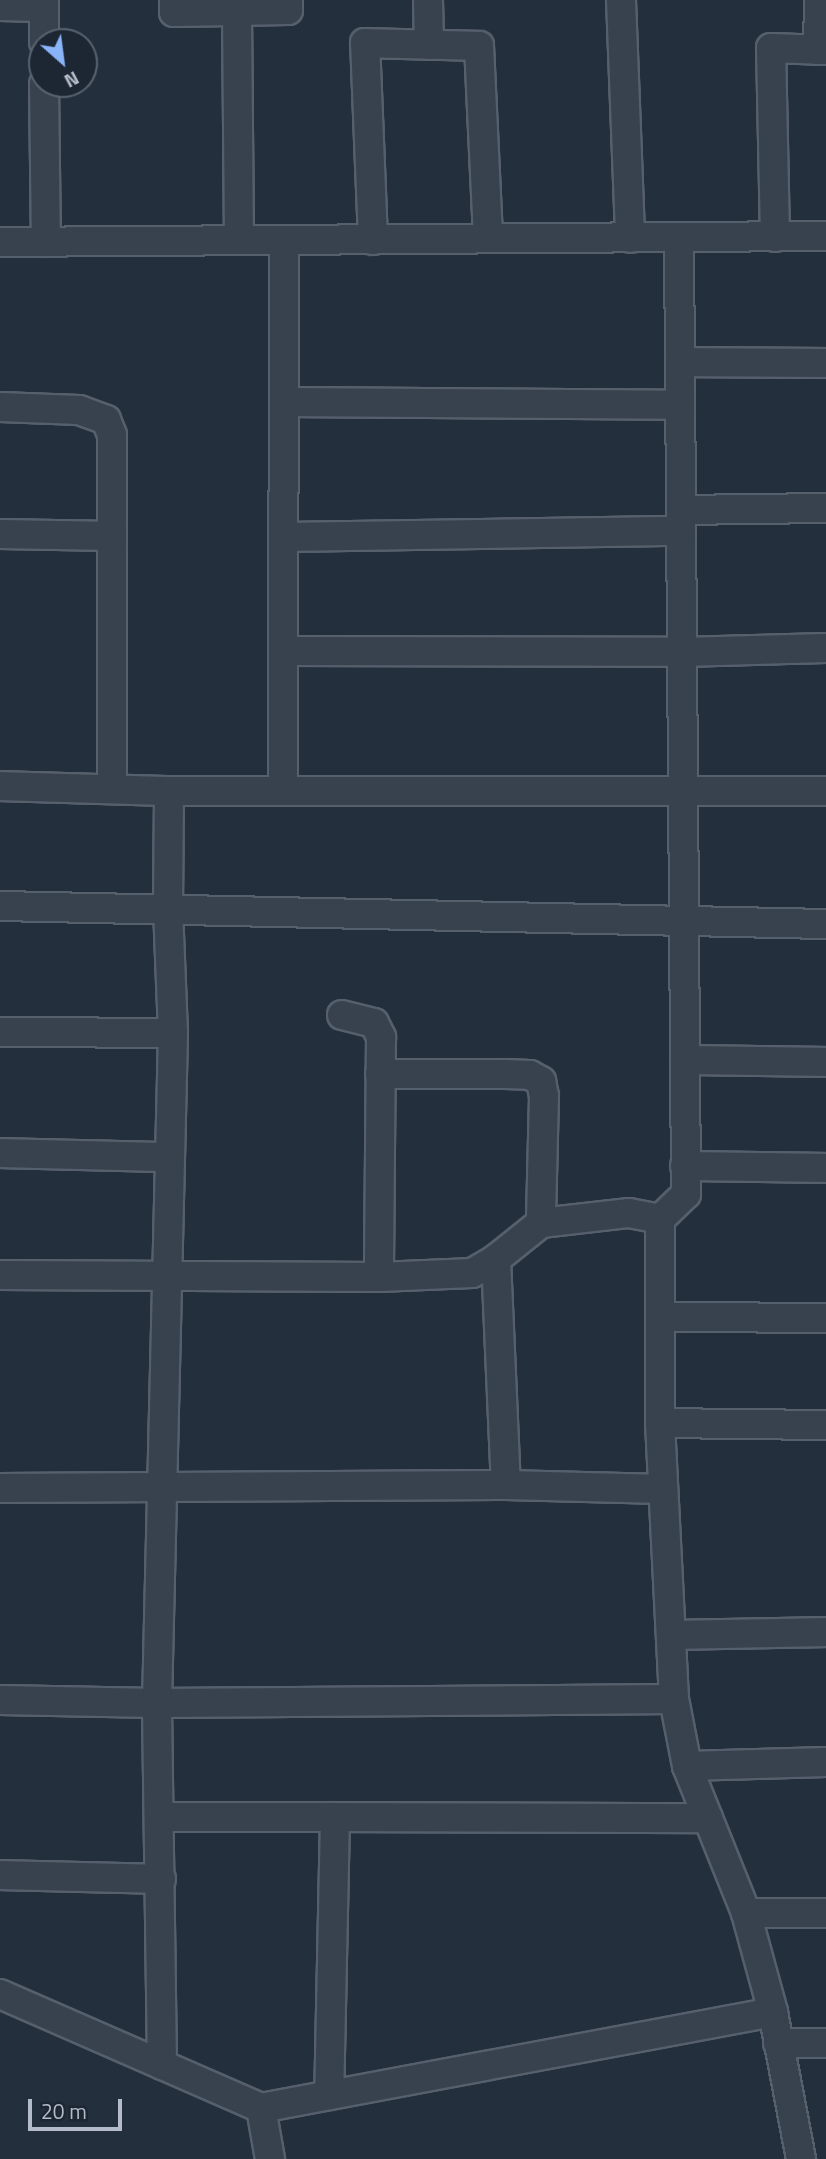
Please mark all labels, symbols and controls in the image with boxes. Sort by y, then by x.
north arrow [28,28,98,98]
text: N [60,64,85,96]
scale bar [32,2086,126,2130]
text: 20 m [41,2095,87,2127]

